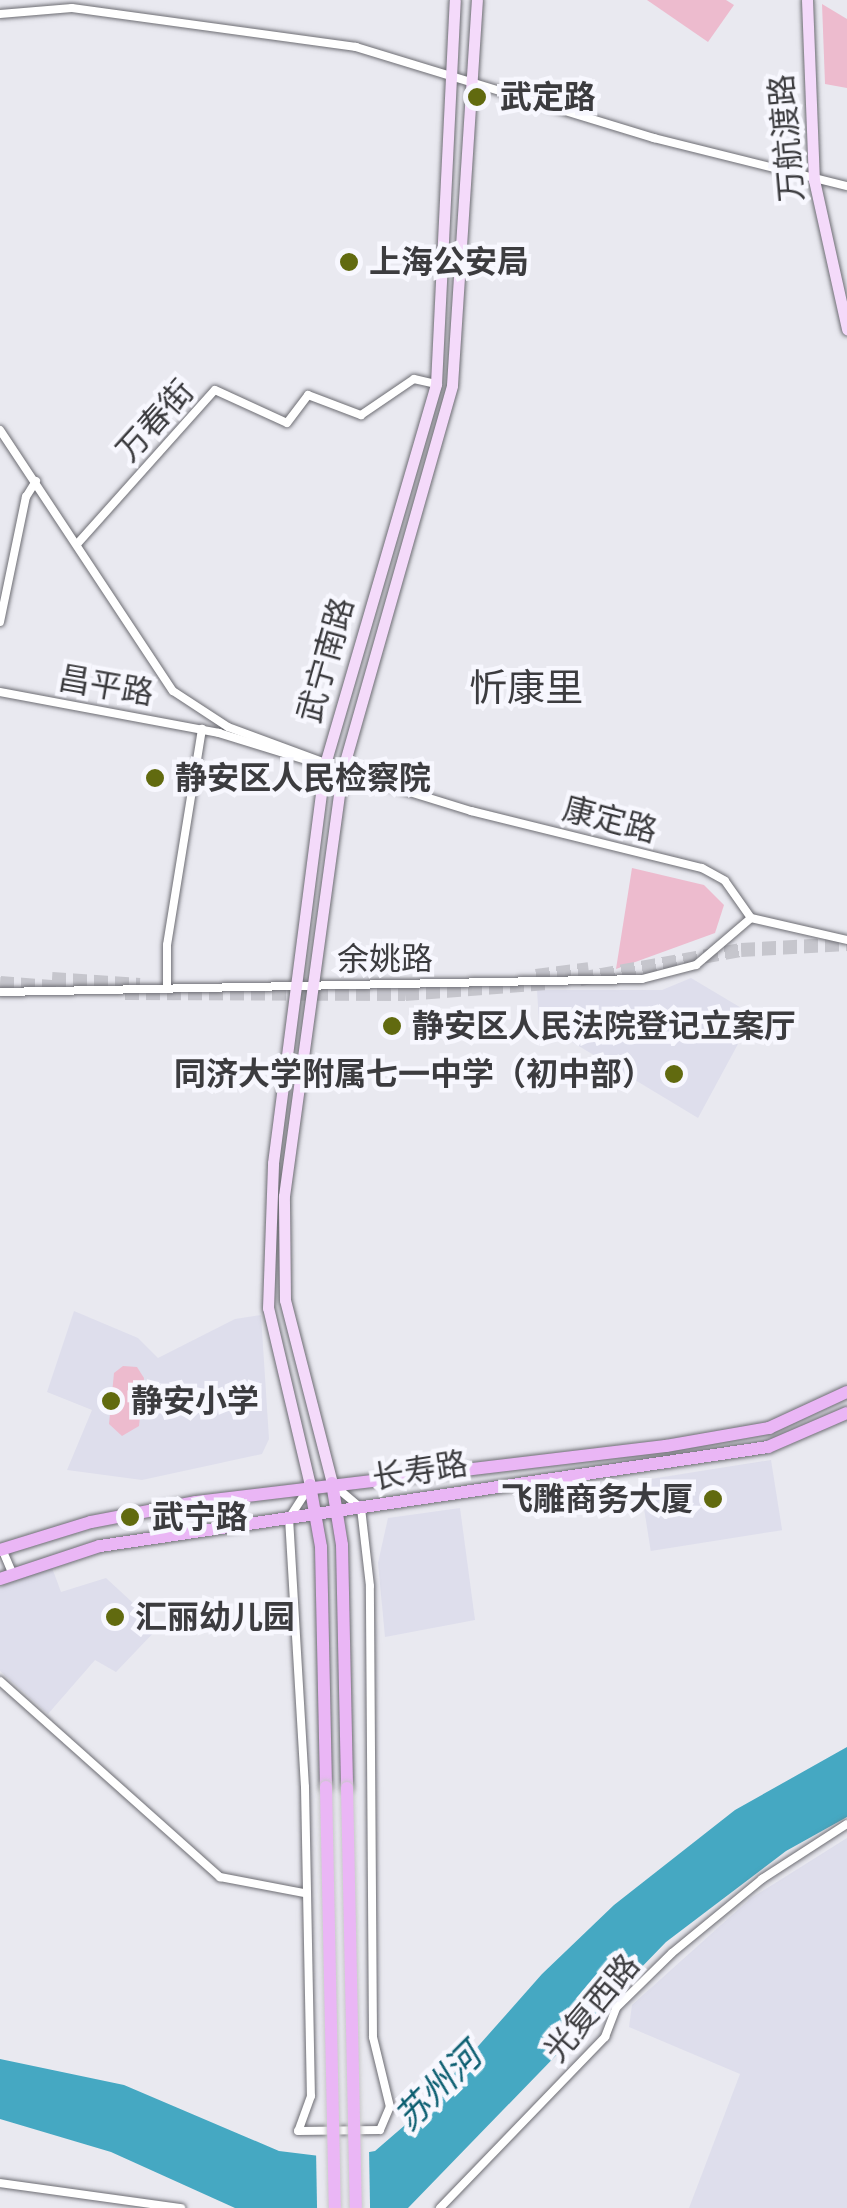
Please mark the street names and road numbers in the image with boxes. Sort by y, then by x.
street label: 万航渡路 [762,73,812,203]
street label: 万春街 [109,372,201,470]
street label: 武宁南路 [290,593,362,727]
street label: 昌平路 [55,659,157,713]
street label: 康定路 [559,789,661,851]
street label: 余姚路 [337,940,433,978]
street label: 长寿路 [370,1445,470,1497]
street label: 光复西路 [536,1947,648,2069]

